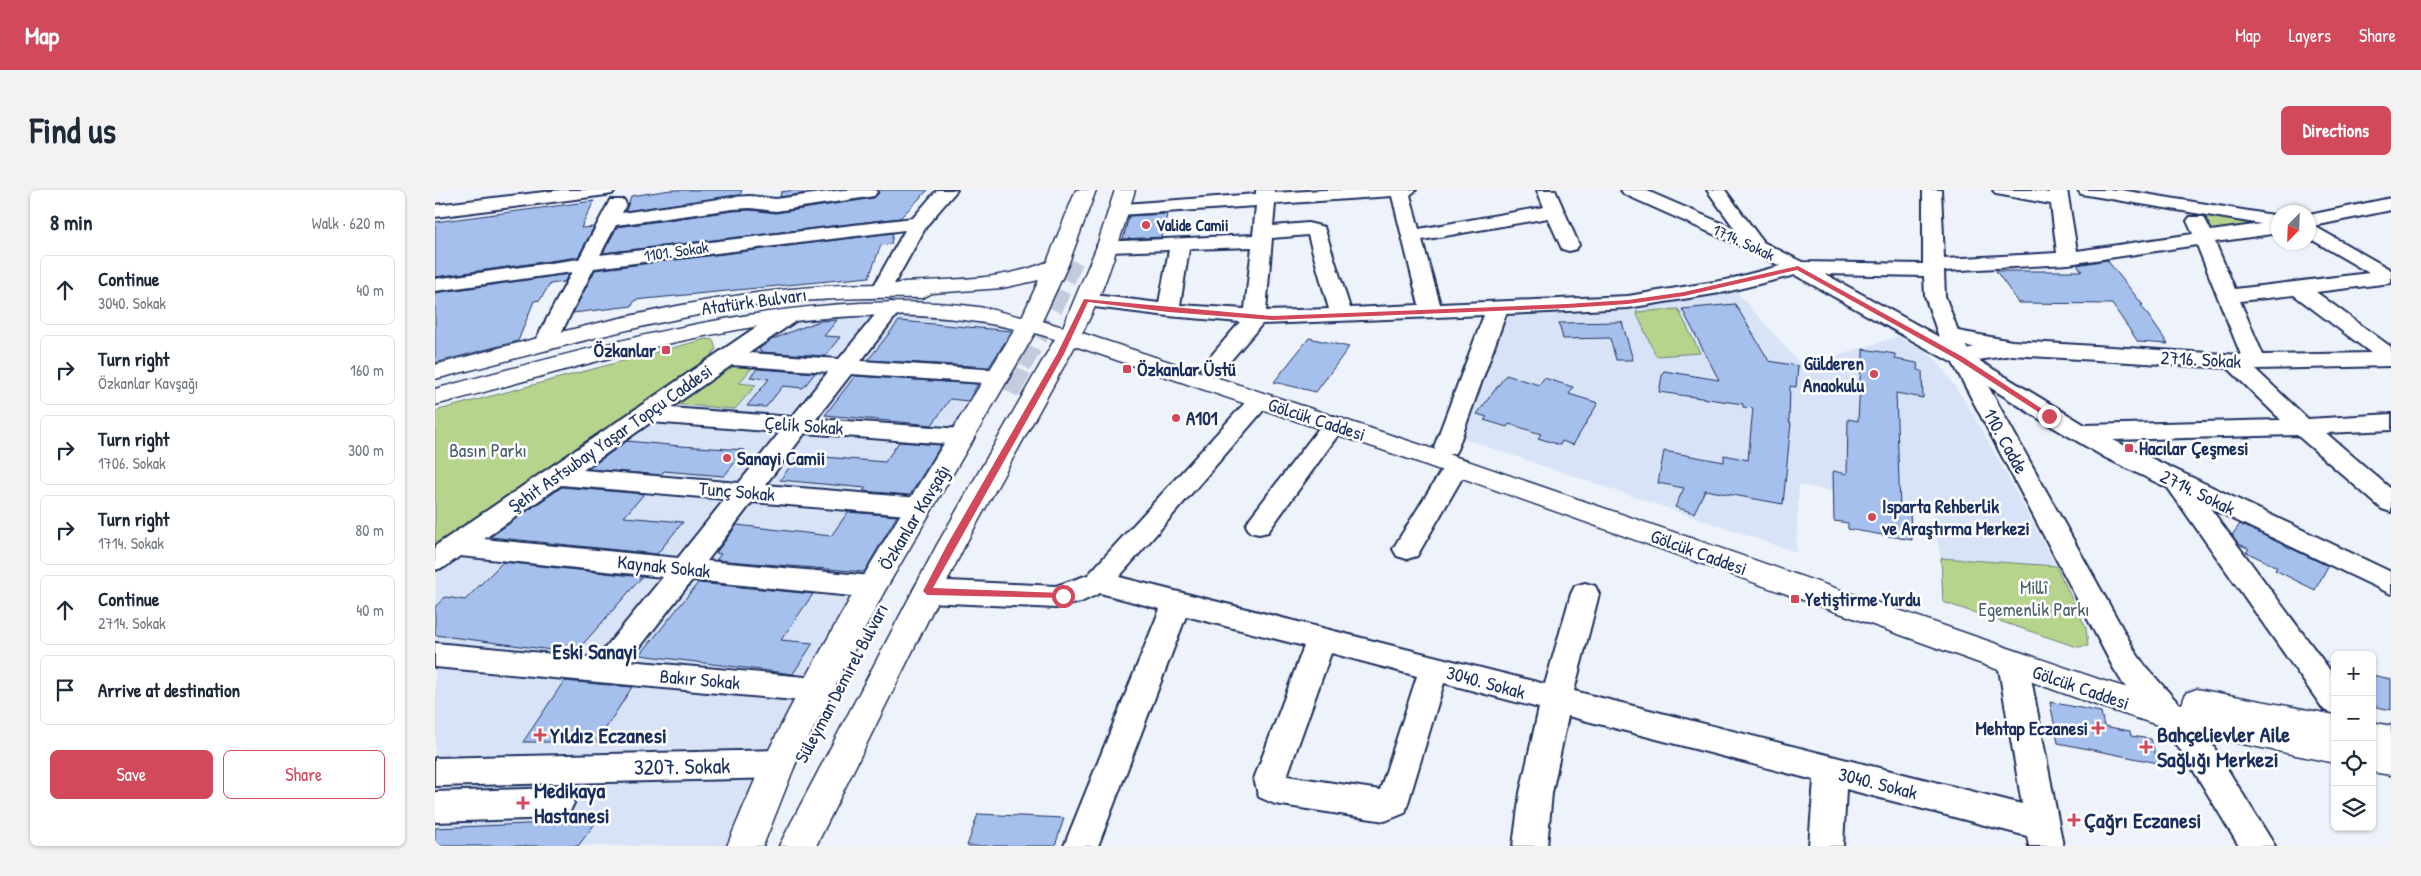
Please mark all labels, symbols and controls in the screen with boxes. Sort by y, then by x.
text: Map [25,19,59,51]
text: Map [2235,23,2261,48]
text: Layers [2289,23,2331,48]
text: Share [2359,23,2396,48]
button: Directions [2281,106,2391,155]
text: Find us [30,107,116,154]
north arrow [2271,205,2316,250]
text: 8 min [50,208,92,237]
text: Walk · 620 m [312,212,385,234]
place label: Valide Camii [1156,214,1228,236]
street label: 1714. Sokak [1709,218,1779,266]
marker: Valide Camii [1140,219,1152,231]
street label: 1101. Sokak [642,236,710,266]
text: Continue [98,266,159,292]
icon: ahead [51,276,79,304]
text: 40 m [356,279,384,301]
street label: Atatürk Bulvarı [700,281,808,321]
text: 3040. Sokak [98,292,166,314]
place label: Özkanlar [594,337,657,363]
marker: Özkanlar [660,344,672,356]
street label: 2716. Sokak [2160,344,2242,374]
text: Turn right [98,346,169,372]
place label: Gülderen Anaokulu [1803,350,1864,398]
icon: right [51,356,79,384]
place label: Özkanlar Üstü [1137,356,1236,382]
street label: Şehit Astsubay Yaşar Topçu Caddesi [503,358,717,518]
text: 160 m [350,359,384,381]
marker: Özkanlar Üstü [1121,363,1133,375]
marker: Gülderen Anaokulu [1868,368,1880,380]
text: Özkanlar Kavşağı [98,372,198,394]
street label: Gölcük Caddesi [1265,391,1369,447]
street label: 110. Cadde [1977,404,2035,479]
place label: A101 [1186,405,1218,431]
route end [2038,405,2061,428]
street label: Çelik Sokak [764,409,844,441]
marker: A101 [1170,412,1182,424]
text: Turn right [98,426,169,452]
place label: Hacılar Çeşmesi [2139,435,2249,461]
icon: right [51,436,79,464]
park label: Basın Parkı [449,437,527,463]
text: 300 m [348,439,384,461]
marker: Hacılar Çeşmesi [2123,442,2135,454]
place label: Sanayi Camii [737,445,825,472]
text: 1706. Sokak [98,452,166,474]
marker: Sanayi Camii [721,452,733,464]
street label: Özkanlar Kavşağı [872,459,956,575]
street label: 2714. Sokak [2156,463,2240,521]
street label: Tunç Sokak [698,475,776,507]
place label: Isparta Rehberlik ve Araştırma Merkezi [1882,493,2030,541]
text: Turn right [98,506,169,532]
marker: Isparta Rehberlik ve Araştırma Merkezi [1866,511,1878,523]
icon: right [51,516,79,544]
text: 80 m [355,519,384,541]
street label: Gölcük Caddesi [1647,523,1751,581]
text: 1714. Sokak [98,532,164,554]
street label: Kaynak Sokak [616,548,712,584]
park label: Millî Egemenlik Parkı [1978,574,2090,622]
route start [1052,585,1075,608]
text: Continue [98,586,159,612]
place label: Yetiştirme Yurdu [1805,586,1921,612]
marker: Yetiştirme Yurdu [1789,593,1801,605]
icon: ahead [51,596,79,624]
text: 40 m [356,599,384,621]
street label: Süleyman Demirel Bulvarı [788,599,894,767]
text: 2714. Sokak [98,612,166,634]
district label: Eski Sanayi [553,637,637,667]
map controls [2331,651,2376,831]
button: + [2331,651,2376,696]
street label: Gölcük Caddesi [2029,658,2133,716]
street label: 3040. Sokak [1444,659,1528,705]
street label: Bakır Sokak [659,663,741,695]
icon: arrive [51,676,79,704]
text: Arrive at destination [98,677,240,703]
button: − [2331,696,2376,741]
place label: Mehtap Eczanesi [1976,715,2088,742]
place label: Bahçelievler Aile Sağlığı Merkezi [2157,719,2290,775]
place label: Yıldız Eczanesi [550,720,667,750]
marker: Mehtap Eczanesi [2092,722,2104,734]
marker: Yıldız Eczanesi [534,729,546,741]
marker: Bahçelievler Aile Sağlığı Merkezi [2139,740,2153,754]
button: locate [2331,741,2376,786]
button: Save [50,750,213,799]
button: Share [223,750,385,799]
street label: 3207. Sokak [633,750,731,782]
street label: 3040. Sokak [1836,761,1920,805]
place label: Medikaya Hastanesi [534,775,610,830]
button: layers [2331,786,2376,831]
marker: Medikaya Hastanesi [516,796,530,810]
place label: Çağrı Eczanesi [2084,805,2201,836]
marker: Çağrı Eczanesi [2068,814,2080,826]

